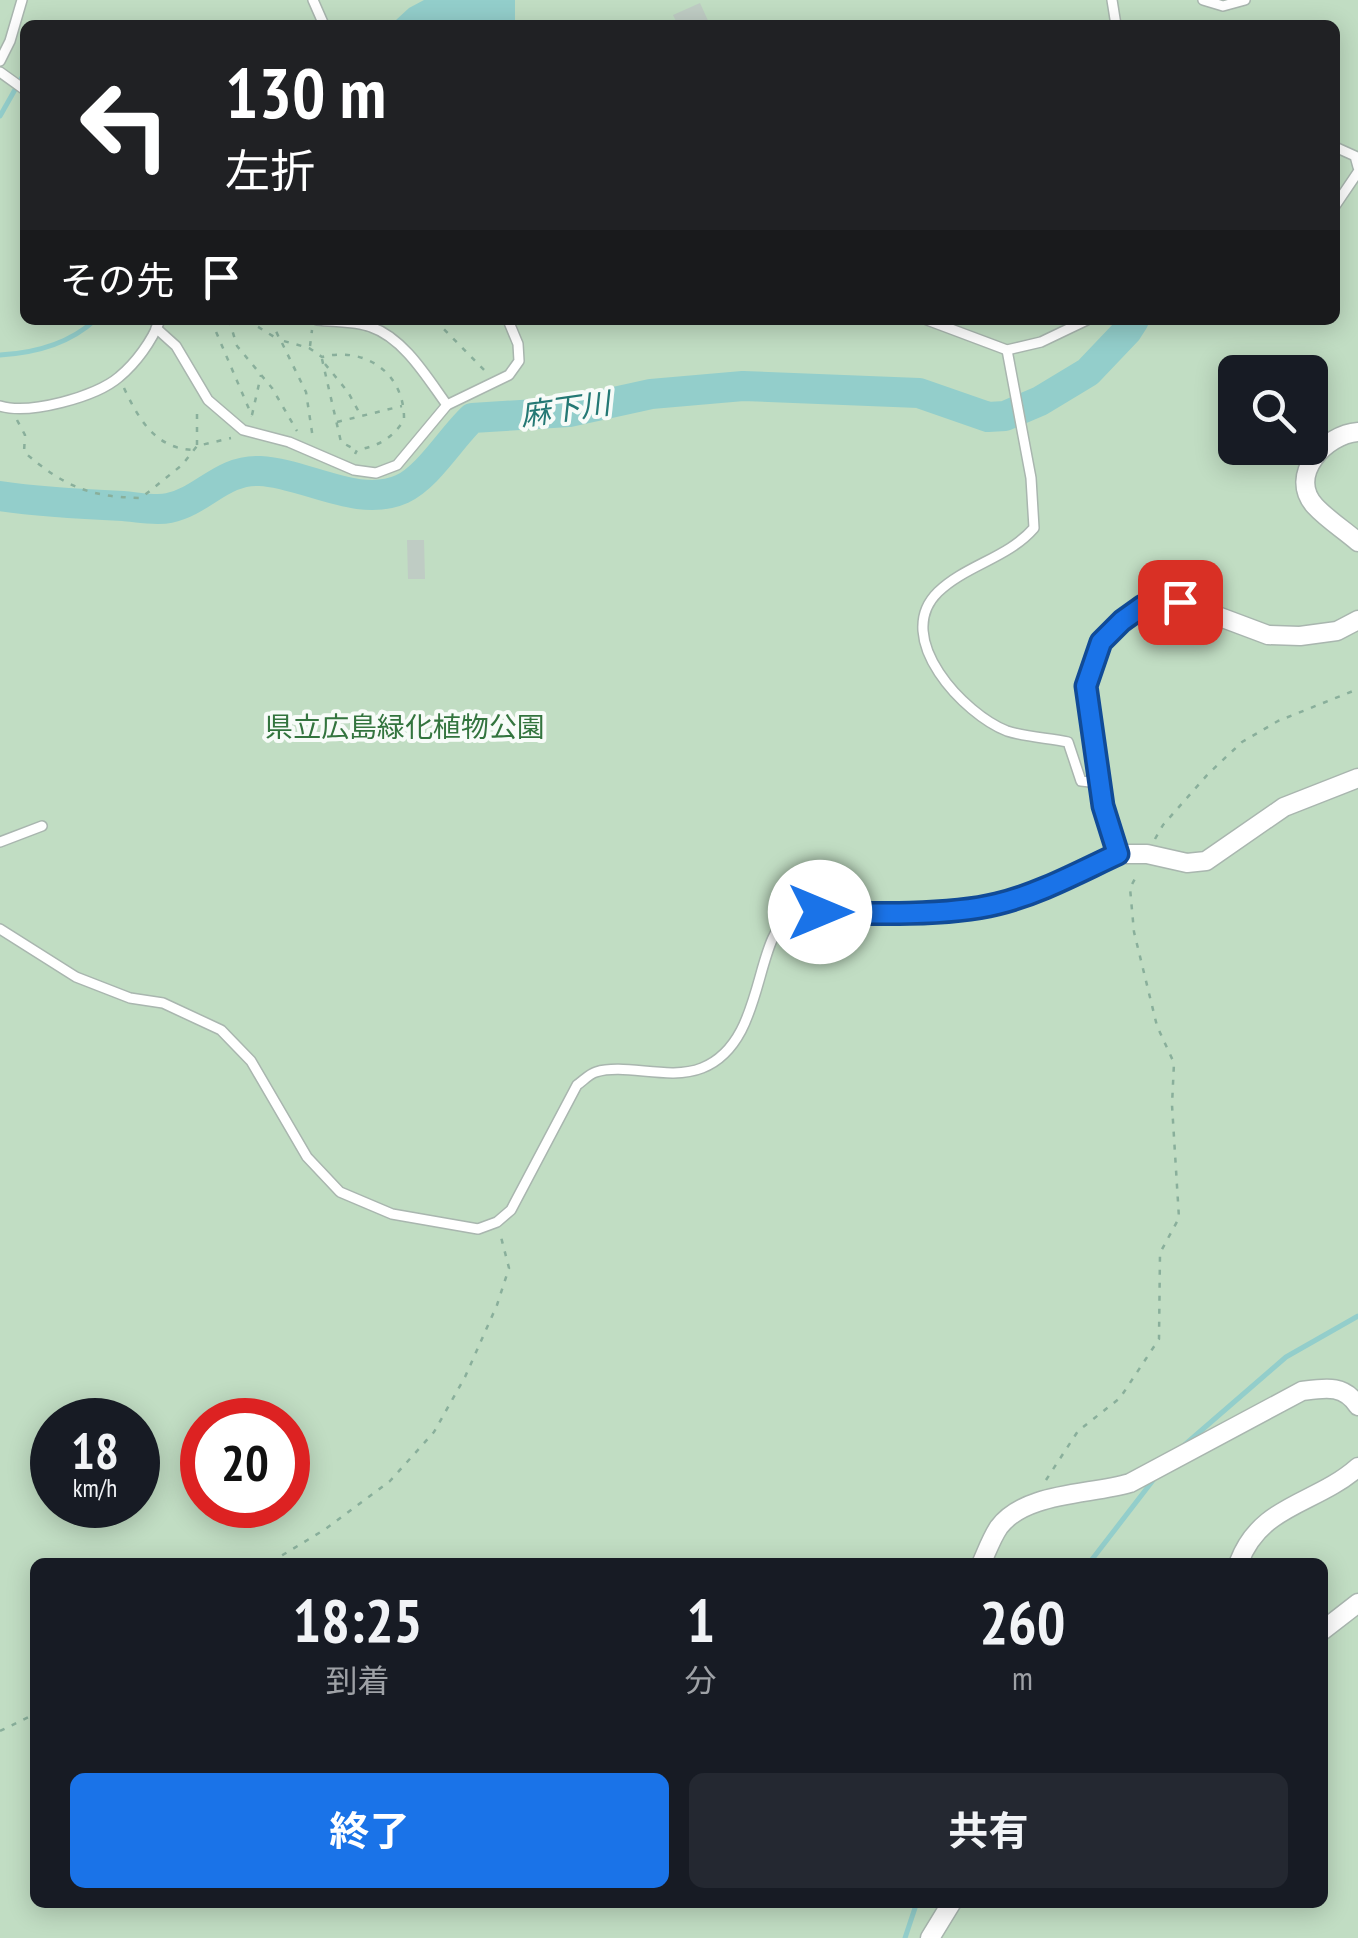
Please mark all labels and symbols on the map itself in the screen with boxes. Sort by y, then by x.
water label: 麻下川 [518,382,615,434]
pin [1138,560,1223,645]
park label: 県立広島緑化植物公園 [265,708,545,745]
position arrow [768,860,872,964]
speed limit sign: 20 [180,1398,310,1528]

